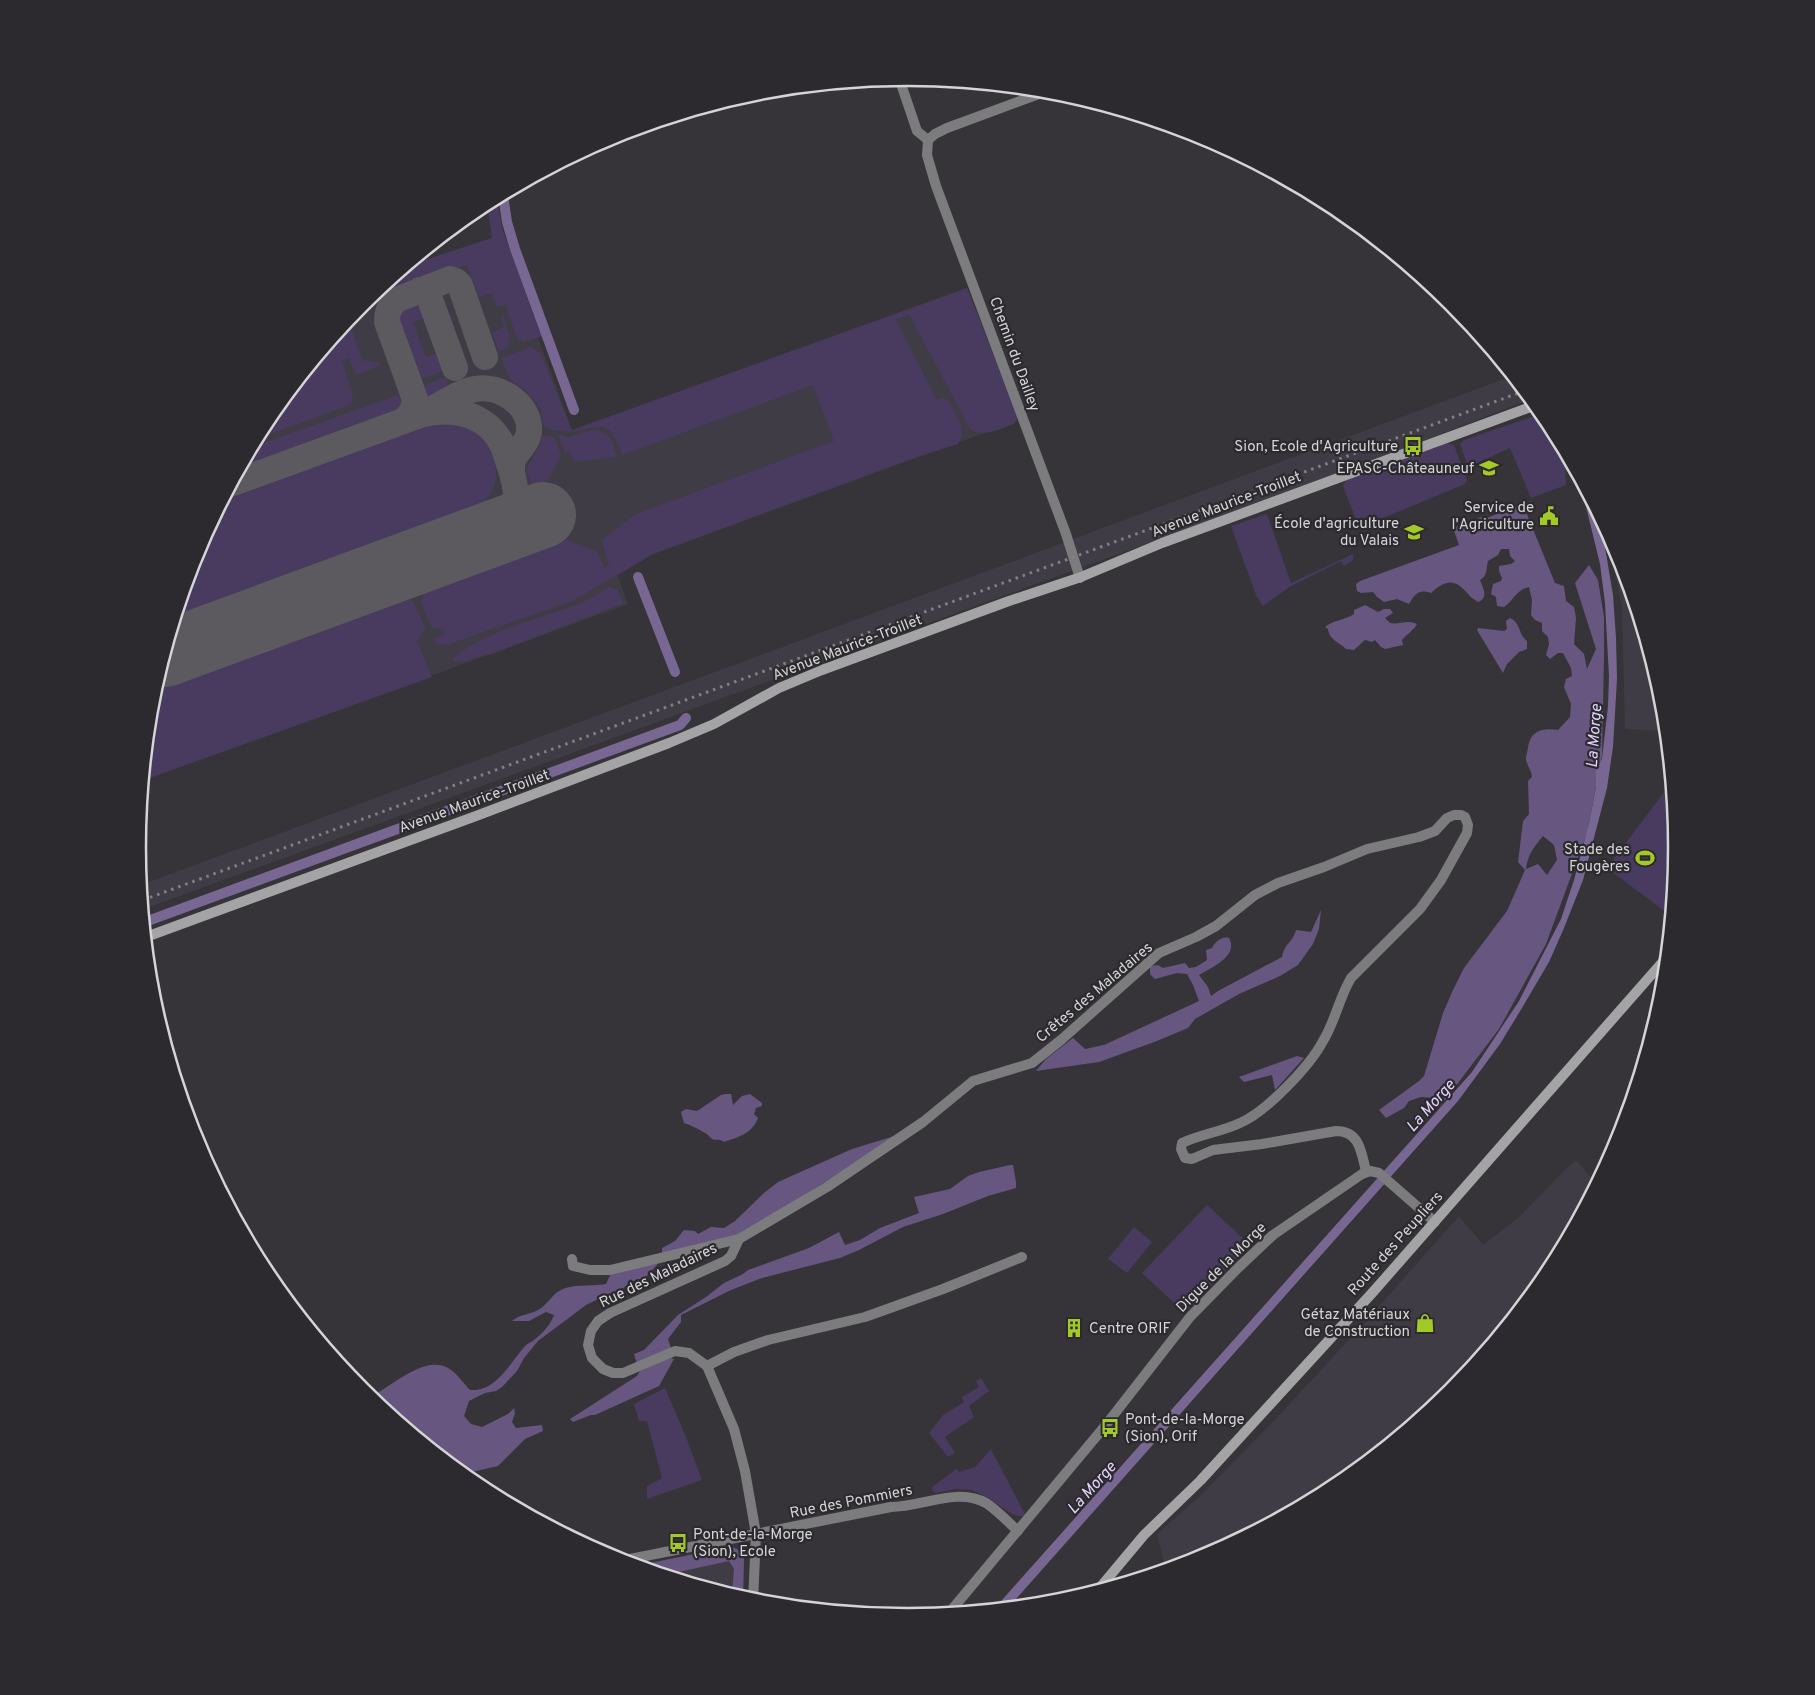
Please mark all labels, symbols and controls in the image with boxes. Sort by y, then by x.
street label: Chemin du Dailley [984,295,1043,415]
bus stop icon: Sion, Ecole d'Agriculture [1402,435,1424,457]
place label: Sion, Ecole d'Agriculture [1234,438,1398,457]
school or university icon: EPASC-Châteauneuf [1478,457,1500,479]
place label: EPASC-Châteauneuf [1337,460,1474,479]
street label: Avenue Maurice-Troillet [1149,468,1304,543]
place label: Service de l'Agriculture [1452,499,1534,535]
public building icon: Service de l'Agriculture [1538,505,1560,527]
place label: École d'agriculture du Valais [1274,514,1399,551]
school or university icon: École d'agriculture du Valais [1403,521,1425,543]
street label: Avenue Maurice-Troillet [770,611,925,686]
water label: La Morge [1583,703,1607,769]
street label: Avenue Maurice-Troillet [397,766,552,839]
place label: Stade des Fougères [1564,841,1630,877]
sports icon: Stade des Fougères [1634,847,1656,869]
street label: Crêtes des Maladaires [1033,939,1157,1048]
water label: La Morge [1403,1075,1461,1137]
street label: Route des Peupliers [1344,1188,1448,1300]
street label: Digue de la Morge [1173,1219,1271,1317]
street label: Rue des Maladaires [597,1240,721,1313]
place label: Gétaz Matériaux de Construction [1300,1306,1410,1342]
shop icon: Gétaz Matériaux de Construction [1414,1312,1436,1334]
building icon: Centre ORIF [1063,1317,1085,1339]
place label: Centre ORIF [1089,1320,1171,1339]
place label: Pont-de-la-Morge (Sion), Orif [1125,1411,1245,1447]
bus stop icon: Pont-de-la-Morge (Sion), Orif [1099,1417,1121,1439]
water label: La Morge [1064,1457,1122,1519]
street label: Rue des Pommiers [788,1481,914,1524]
place label: Pont-de-la-Morge (Sion), Ecole [693,1526,813,1562]
bus stop icon: Pont-de-la-Morge (Sion), Ecole [667,1532,689,1554]

